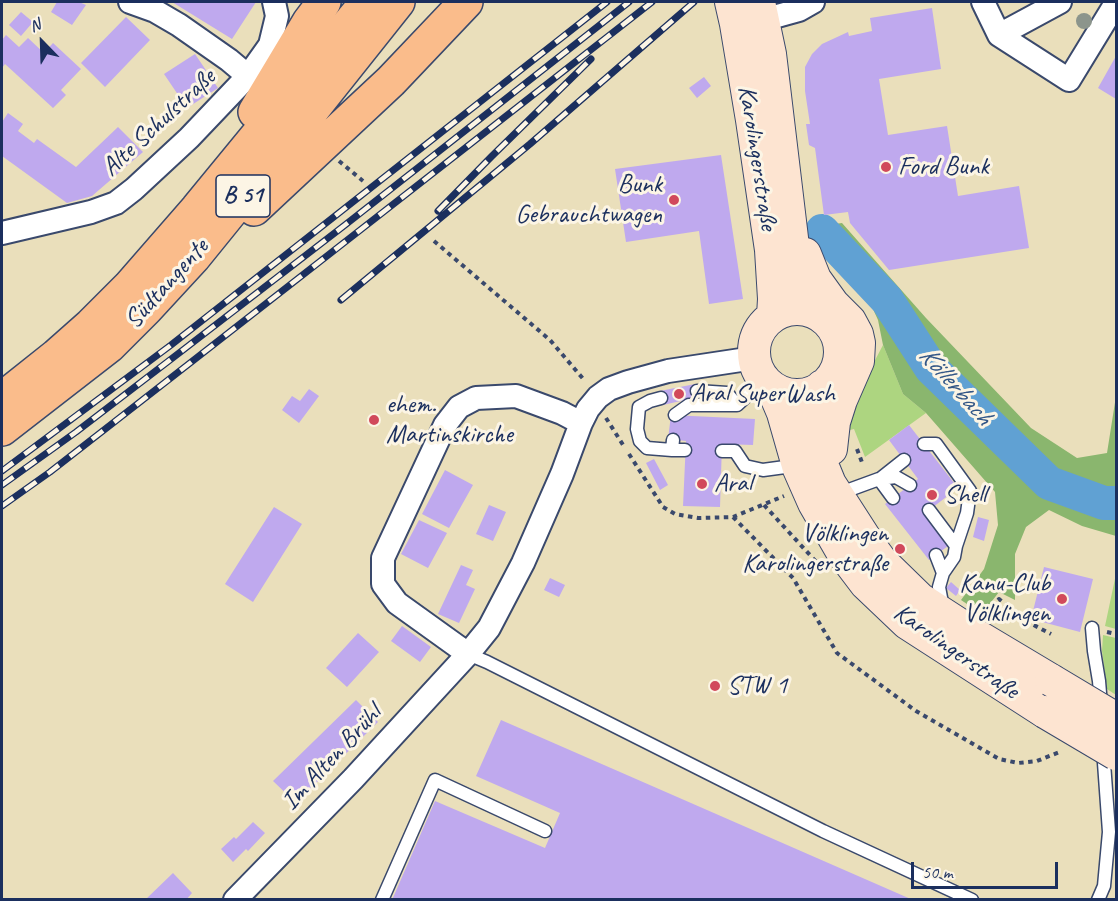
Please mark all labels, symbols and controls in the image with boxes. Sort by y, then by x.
north arrow [12,12,72,72]
text: N [27,14,43,37]
street label: Alte Schulstraße [96,62,222,184]
street label: Karolingerstraße [730,84,784,232]
place label: Ford Bunk [898,151,989,183]
marker: Ford Bunk [879,160,893,174]
place label: Bunk Gebrauchtwagen [516,169,662,230]
road number: B 51 [216,175,270,217]
marker: Bunk Gebrauchtwagen [667,193,681,207]
street label: Südtangente [118,232,216,336]
water label: Köllerbach [911,340,999,432]
place label: Aral SuperWash [691,378,835,410]
marker: Aral SuperWash [672,387,686,401]
place label: ehem. Martinskirche [386,389,513,450]
marker: ehem. Martinskirche [367,413,381,427]
place label: Aral [714,468,752,500]
marker: Aral [695,477,709,491]
place label: Shell [944,479,986,511]
marker: Shell [925,488,939,502]
place label: Völklingen Karolingerstraße [742,518,888,580]
marker: Völklingen Karolingerstraße [893,542,907,556]
place label: Kanu-Club Völklingen [959,568,1050,630]
marker: Kanu-Club Völklingen [1055,592,1069,606]
street label: Karolingerstraße [887,597,1025,707]
place label: STW 1 [727,670,787,702]
marker: STW 1 [708,679,722,693]
street label: Im Alten Brühl [275,699,389,817]
scale bar [914,850,1061,888]
text: 50 m [922,861,953,883]

